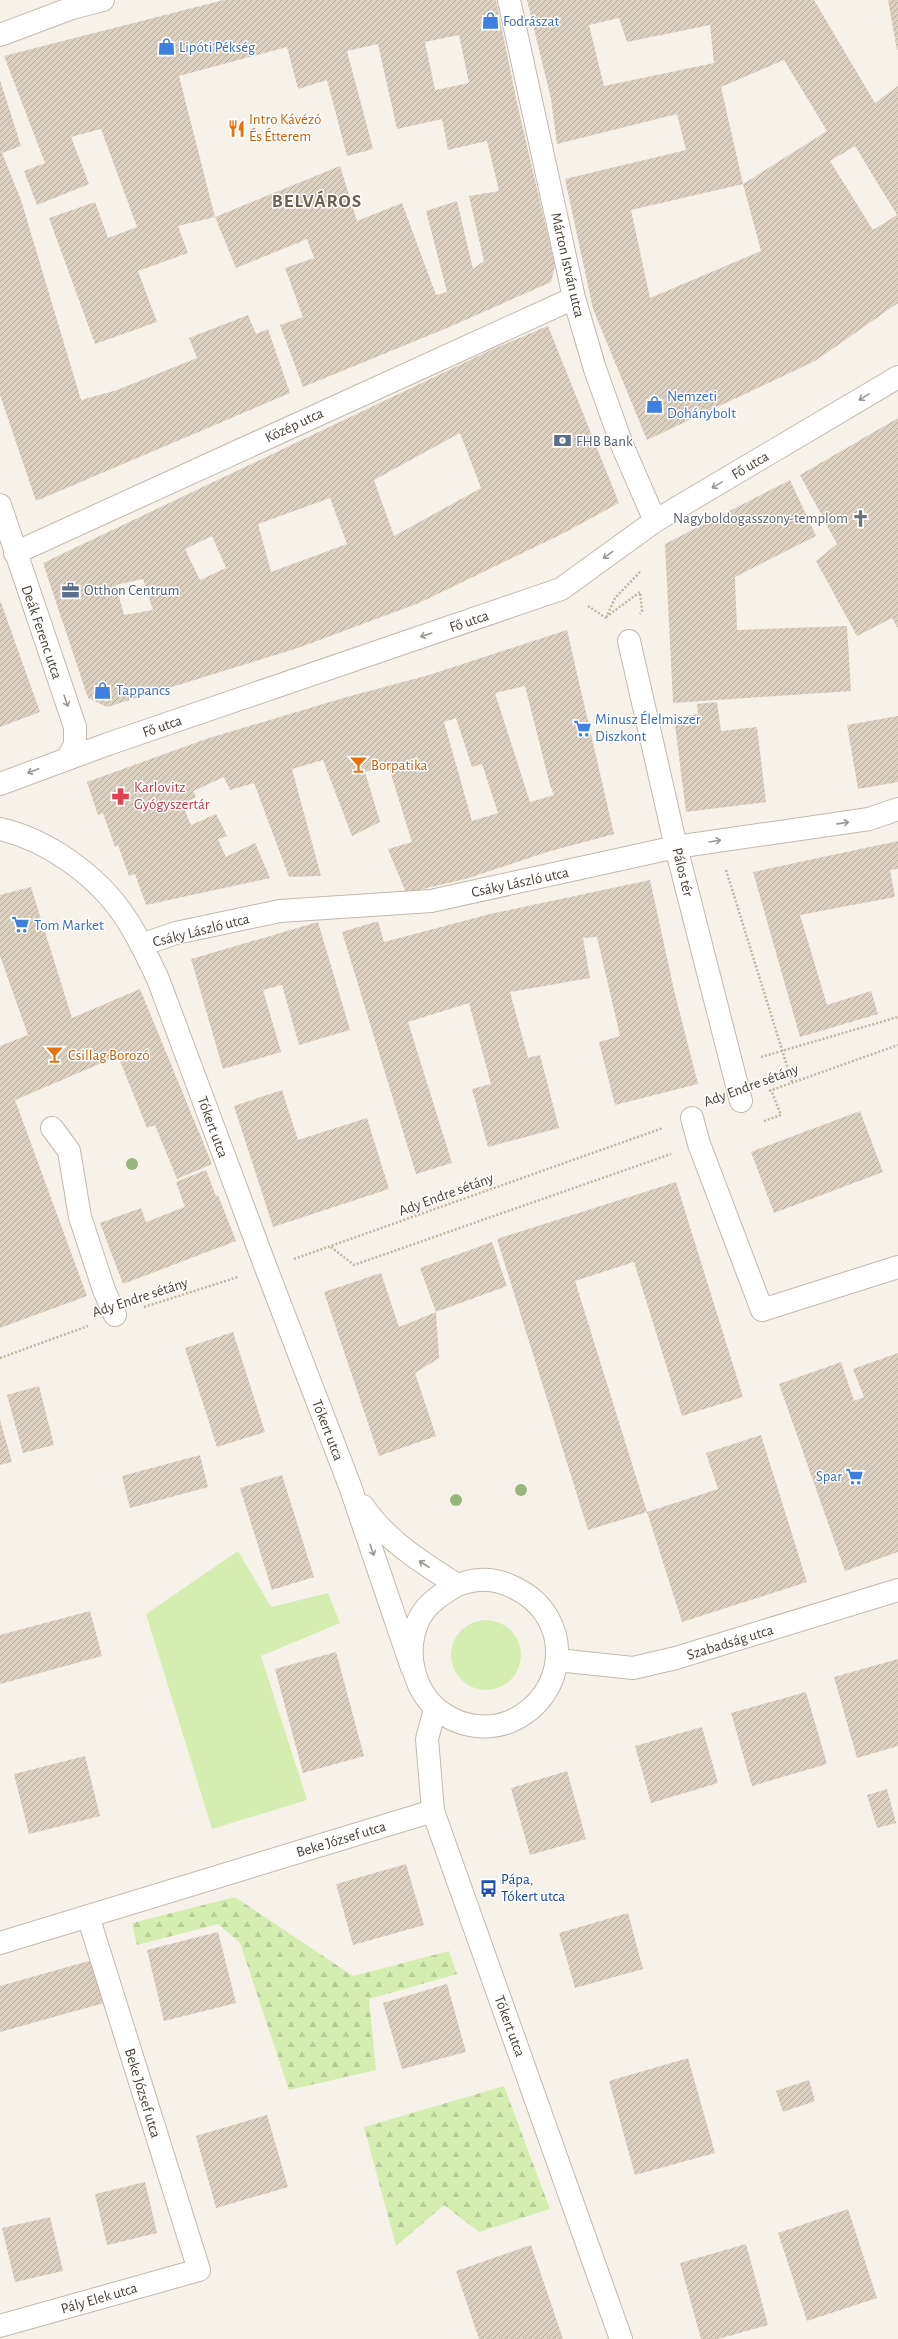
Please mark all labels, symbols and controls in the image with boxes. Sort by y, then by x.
shop icon: Fodrászat [480,11,500,31]
place label: Fodrászat [503,14,559,29]
shop icon: Lipóti Pékség [156,37,176,57]
place label: Lipóti Pékség [179,40,256,55]
place label: Intro Kávézó És Étterem [249,112,321,144]
restaurant icon: Intro Kávézó És Étterem [226,118,246,138]
district label: BELVÁROS [272,190,362,211]
street label: Márton István utca [548,211,587,319]
place label: Nemzeti Dohánybolt [667,389,736,421]
one-way arrow [858,393,870,401]
shop icon: Nemzeti Dohánybolt [644,395,664,415]
street label: Közép utca [263,405,326,446]
bank icon: FHB Bank [553,431,573,451]
place label: FHB Bank [576,434,633,449]
street label: Fő utca [729,449,772,482]
one-way arrow [711,481,723,489]
church icon: Nagyboldogasszony-templom [851,508,871,528]
place label: Nagyboldogasszony-templom [673,511,848,526]
one-way arrow [602,551,613,559]
office icon: Otthon Centrum [61,580,81,600]
street label: Deák Ferenc utca [18,583,65,681]
place label: Otthon Centrum [84,583,180,598]
street label: Fő utca [448,608,491,635]
one-way arrow [421,632,433,640]
shop icon: Tappancs [93,680,113,700]
place label: Tappancs [116,683,170,698]
one-way arrow [62,695,70,707]
place label: Minusz Élelmiszer Diszkont [595,710,701,744]
street label: Fő utca [141,713,184,740]
supermarket icon: Minusz Élelmiszer Diszkont [572,718,592,738]
bar icon: Borpatika [348,755,368,775]
place label: Borpatika [371,758,427,773]
one-way arrow [28,768,40,776]
place label: Karlovitz Gyógyszertár [134,780,210,812]
pharmacy icon: Karlovitz Gyógyszertár [111,786,131,806]
one-way arrow [836,819,849,826]
one-way arrow [708,836,721,844]
street label: Pálos tér [669,846,696,898]
street label: Csáky László utca [470,865,570,900]
street label: Csáky László utca [151,911,251,950]
supermarket icon: Tom Market [11,915,31,935]
place label: Tom Market [34,918,104,933]
bar icon: Csillag Borozó [45,1045,65,1065]
place label: Csillag Borozó [68,1048,150,1063]
street label: Ady Endre sétány [702,1061,801,1110]
street label: Tókert utca [195,1094,231,1160]
street label: Ady Endre sétány [397,1170,496,1219]
street label: Ady Endre sétány [90,1275,190,1320]
street label: Tókert utca [309,1398,346,1463]
supermarket icon: Spar [845,1466,865,1486]
place label: Spar [816,1469,842,1484]
one-way arrow [369,1543,376,1556]
one-way arrow [419,1560,430,1568]
street label: Szabadság utca [685,1622,775,1663]
street label: Beke József utca [295,1819,388,1860]
place label: Pápa, Tókert utca [501,1872,565,1904]
bus stop icon: Pápa, Tókert utca [478,1878,498,1898]
street label: Tókert utca [492,1993,528,2059]
street label: Beke József utca [122,2047,163,2140]
street label: Pály Elek utca [59,2280,139,2317]

